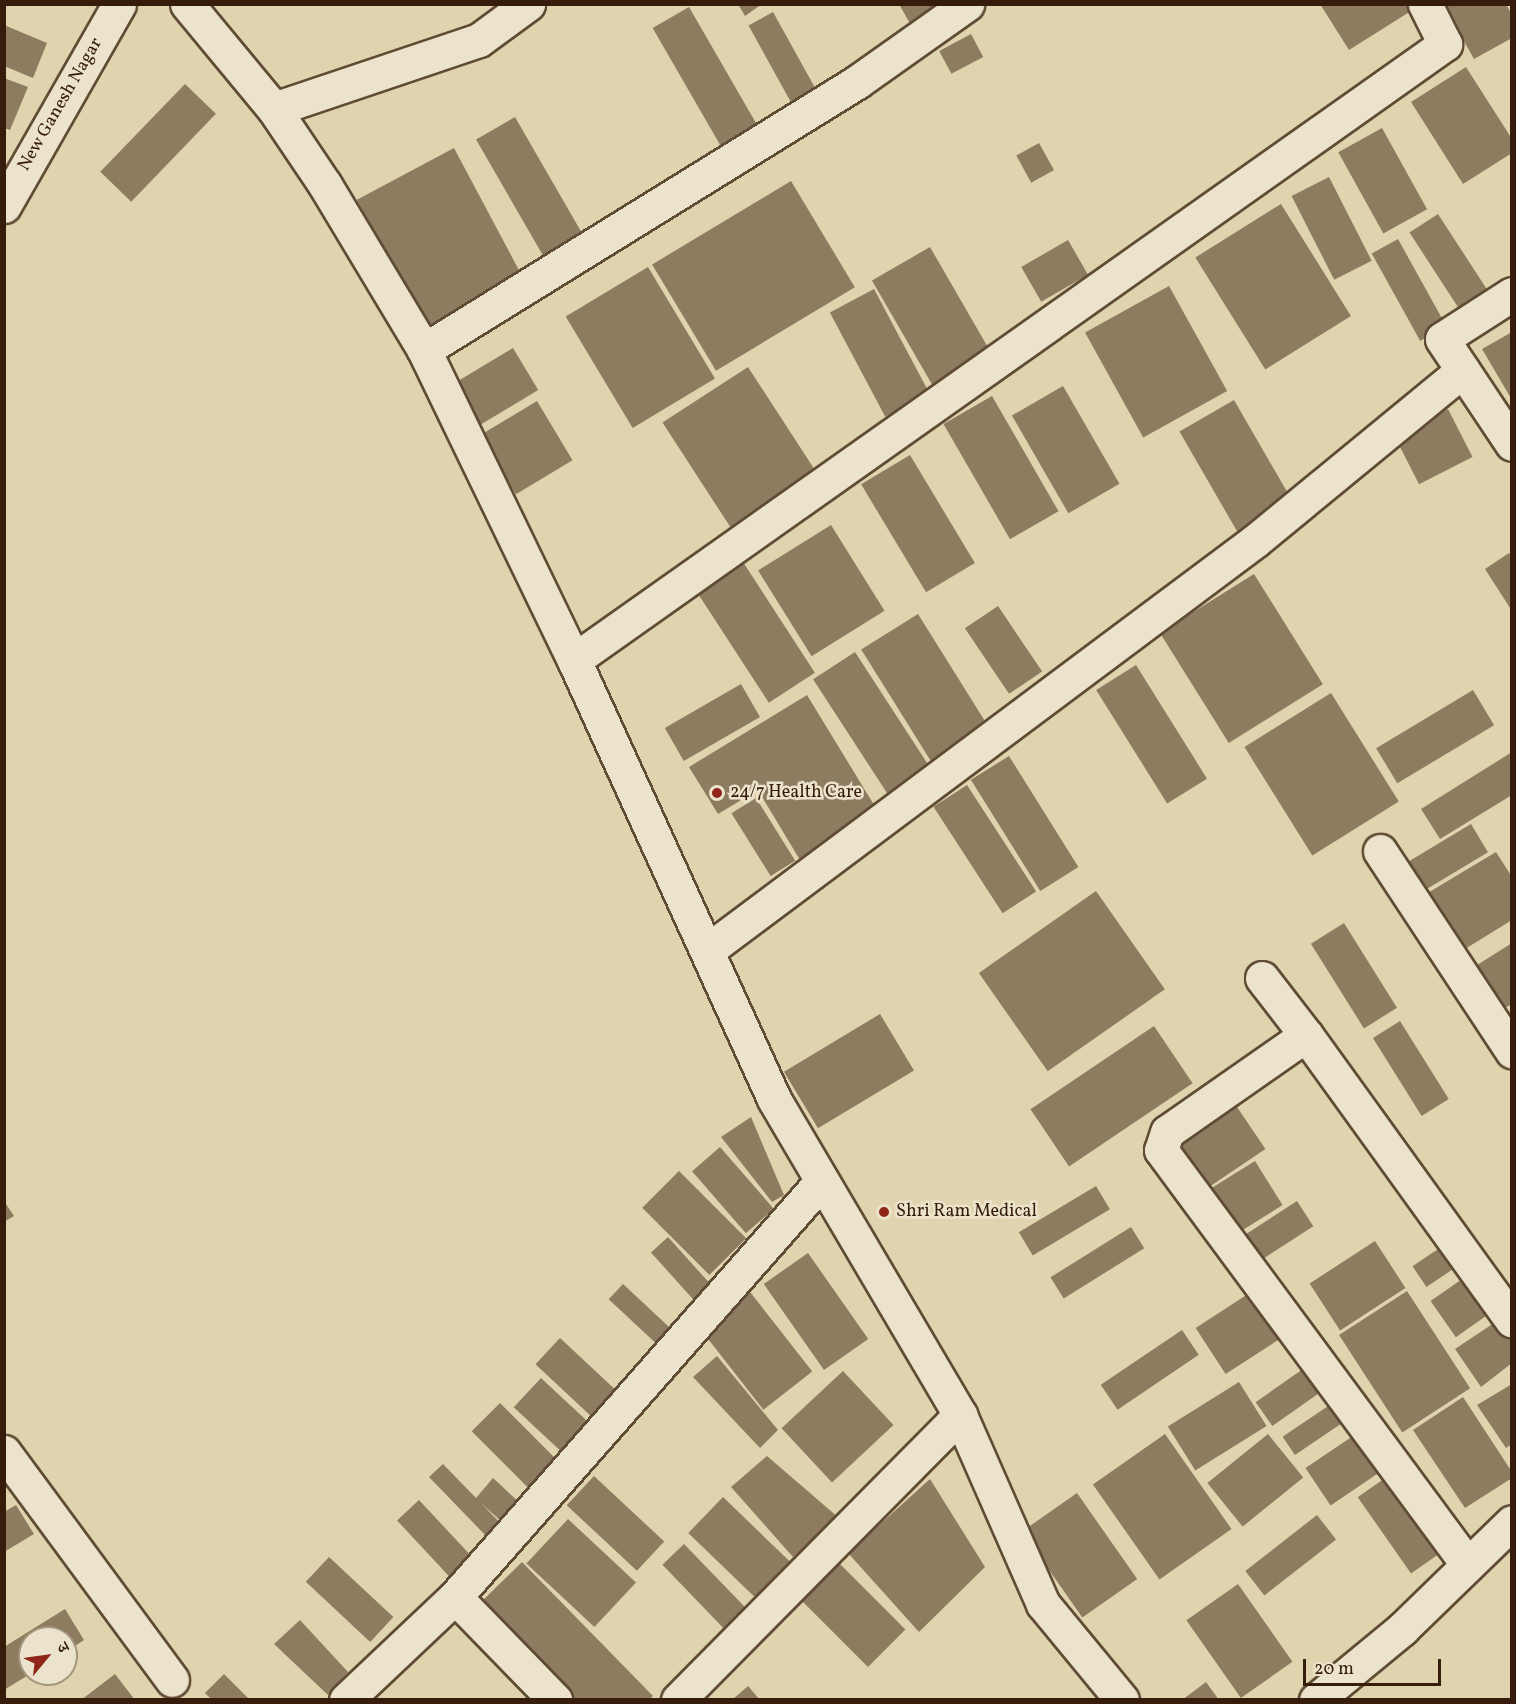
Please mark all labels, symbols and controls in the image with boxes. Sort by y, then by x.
street label: New Ganesh Nagar [14,34,108,176]
place label: 24/7 Health Care [730,782,862,804]
marker: 24/7 Health Care [708,784,726,802]
place label: Shri Ram Medical [896,1201,1037,1223]
marker: Shri Ram Medical [877,1205,891,1219]
north arrow [18,1626,78,1686]
text: उ [50,1639,74,1657]
scale bar [1306,1647,1444,1685]
text: 20 m [1314,1657,1354,1682]

